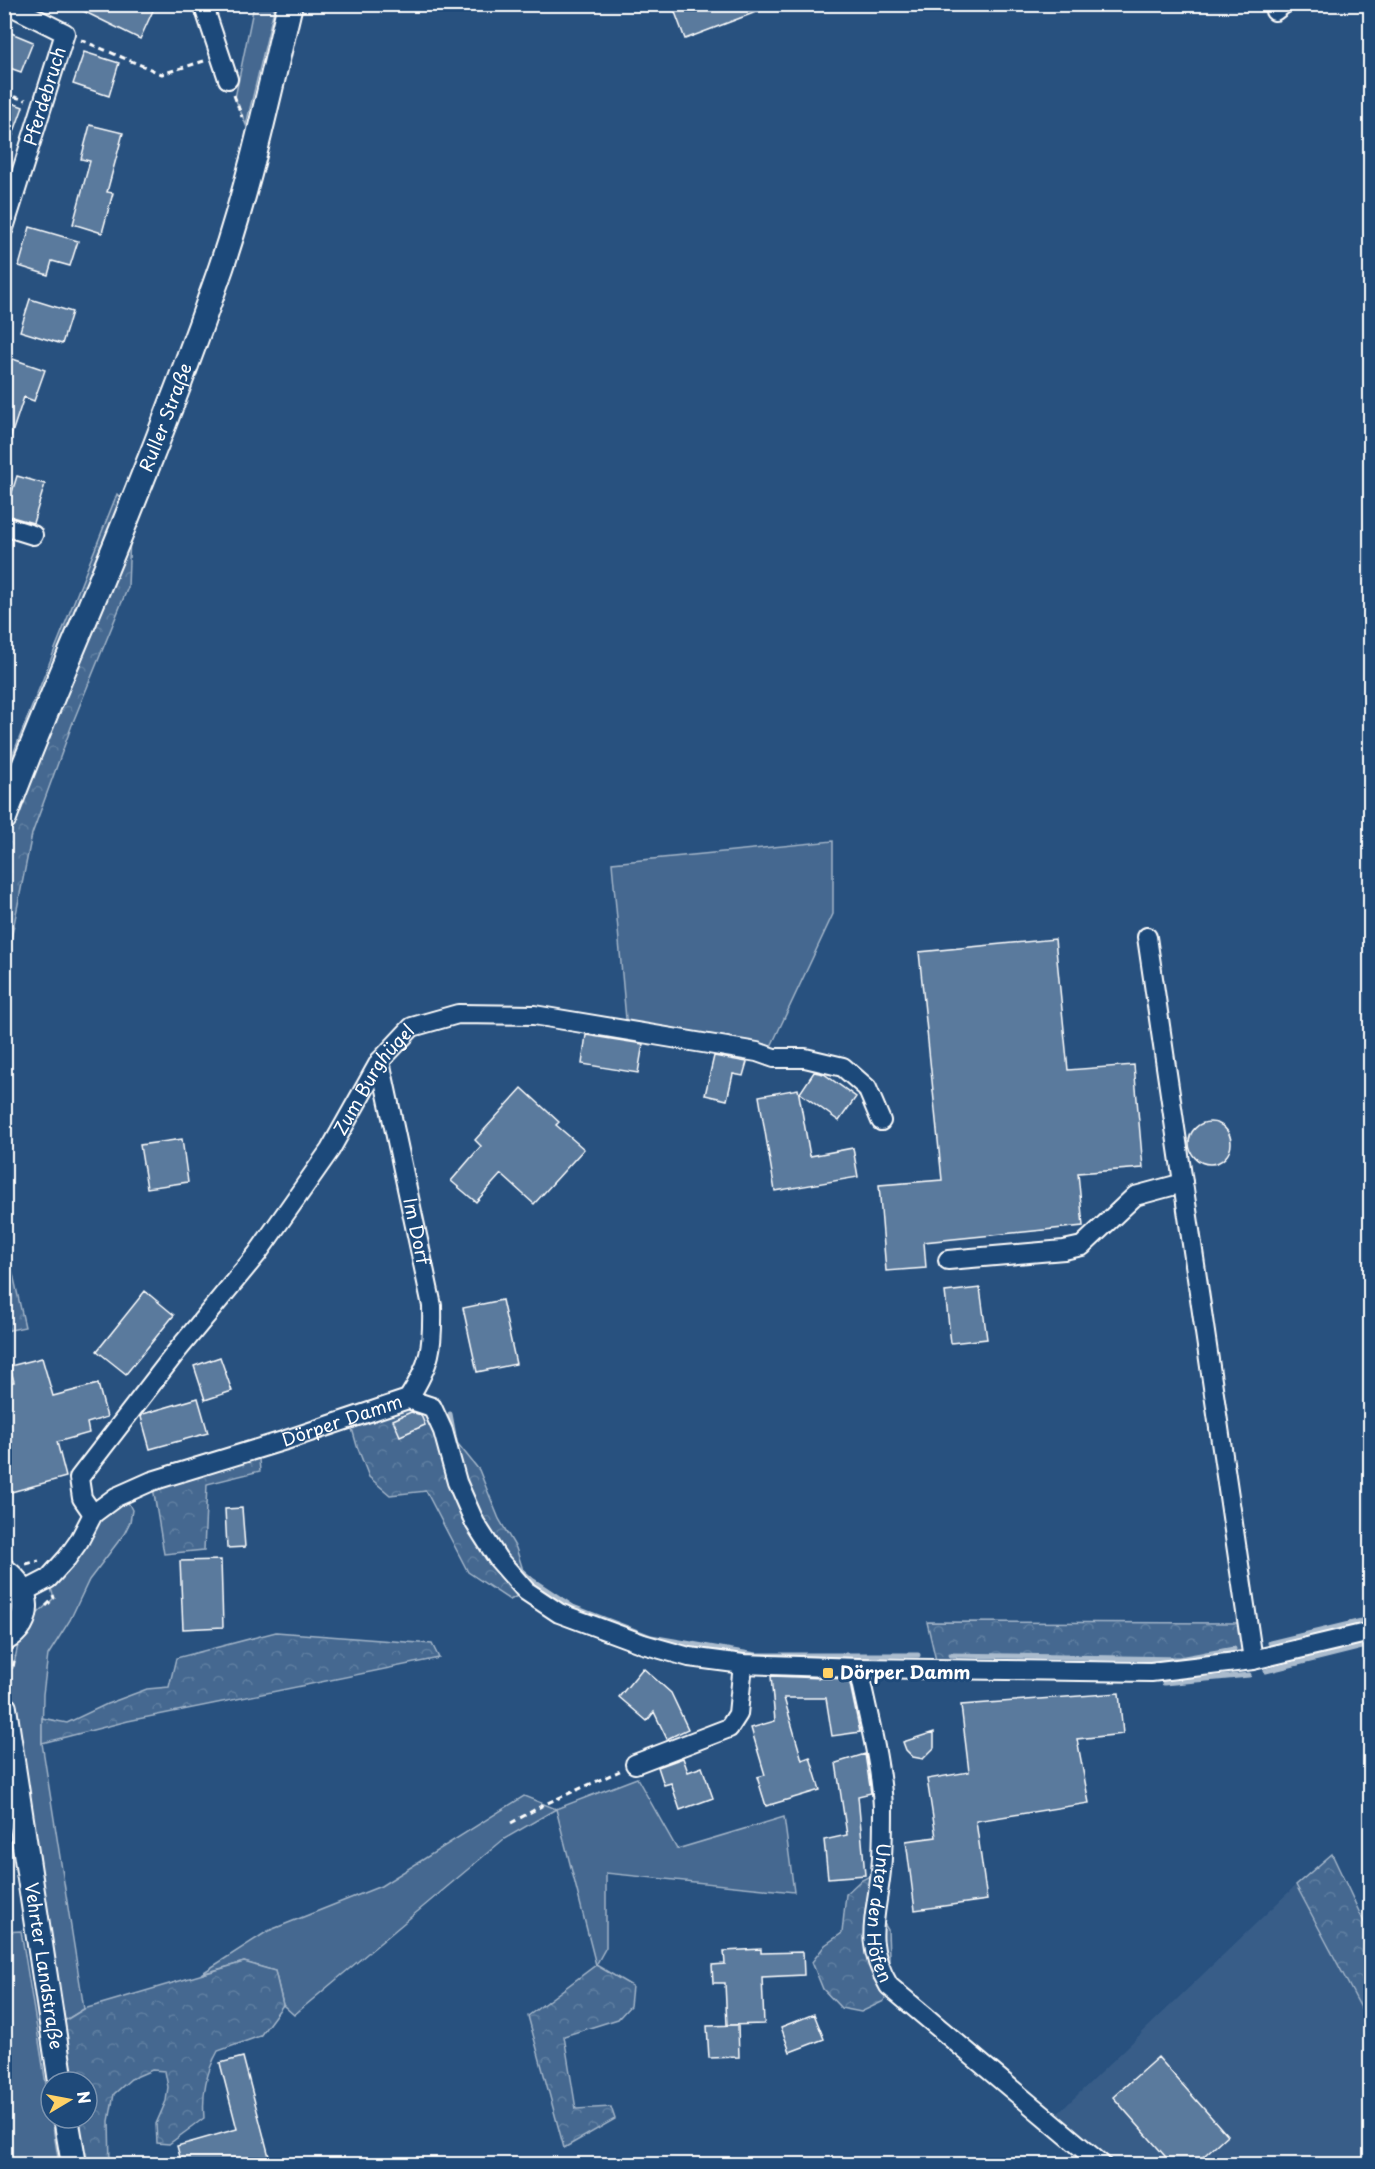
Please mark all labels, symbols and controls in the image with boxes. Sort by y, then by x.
street label: Pferdebruch [16,43,72,149]
street label: Ruller Straße [131,359,198,476]
street label: Zum Burghügel [326,1017,420,1140]
street label: Im Dorf [397,1195,438,1269]
street label: Dörper Damm [278,1387,405,1453]
place label: Dörper Damm [840,1658,970,1685]
marker: Dörper Damm [821,1666,835,1680]
street label: Unter den Höfen [861,1842,900,1987]
street label: Vehrter Landstraße [19,1881,71,2051]
north arrow [39,2070,99,2130]
text: N [72,2089,98,2106]

